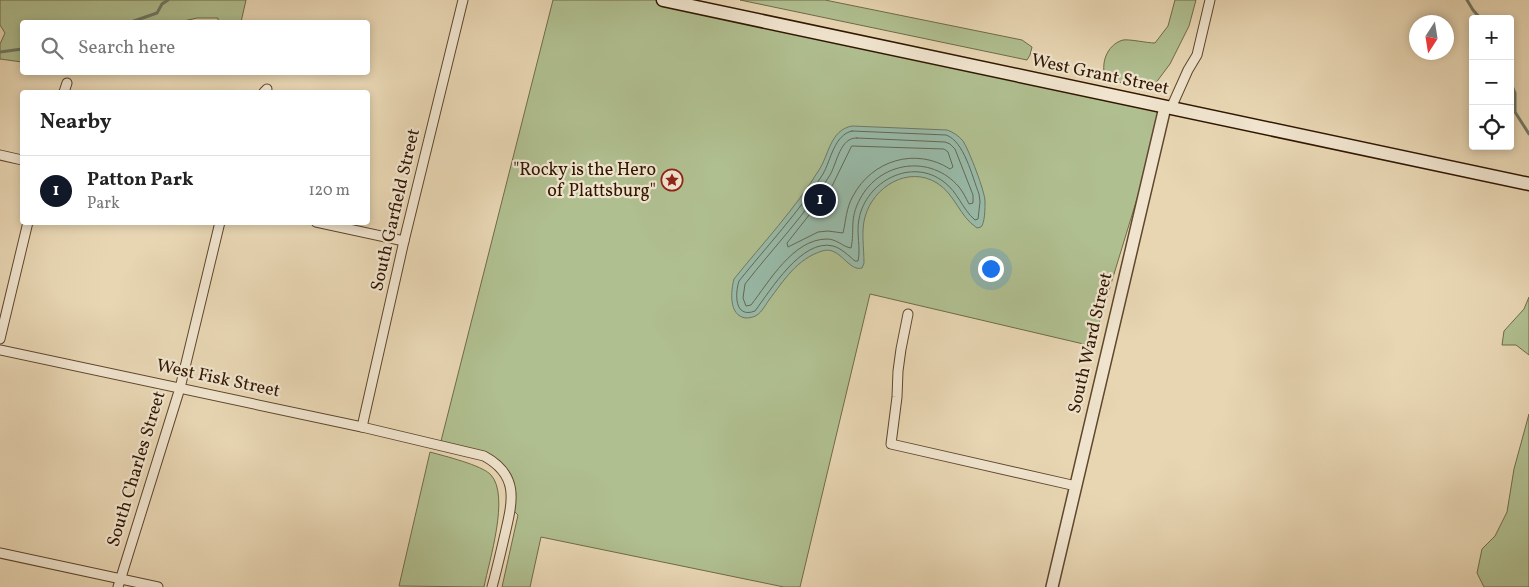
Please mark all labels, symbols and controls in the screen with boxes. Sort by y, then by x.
north arrow [1409,15,1454,60]
map controls [1469,15,1514,150]
button: + [1469,15,1514,60]
search box [20,20,370,75]
icon: search [38,34,66,62]
text: Search here [78,35,175,61]
street label: West Grant Street [1029,48,1171,102]
button: − [1469,60,1514,105]
button: locate [1469,105,1514,150]
text: Nearby [40,108,111,137]
street label: South Garfield Street [365,126,427,294]
place label: "Rocky is the Hero of Plattsburg" [513,158,656,204]
text: Patton Park [87,167,194,193]
place icon: "Rocky is the Hero of Plattsburg" [660,168,684,192]
text: 1 [53,180,59,202]
text: 120 m [308,180,350,202]
pin: 1 [804,181,836,219]
text: Park [87,193,120,215]
your location [978,256,1004,282]
street label: South Ward Street [1063,270,1119,416]
street label: West Fisk Street [154,354,282,404]
street label: South Charles Street [101,388,173,550]

